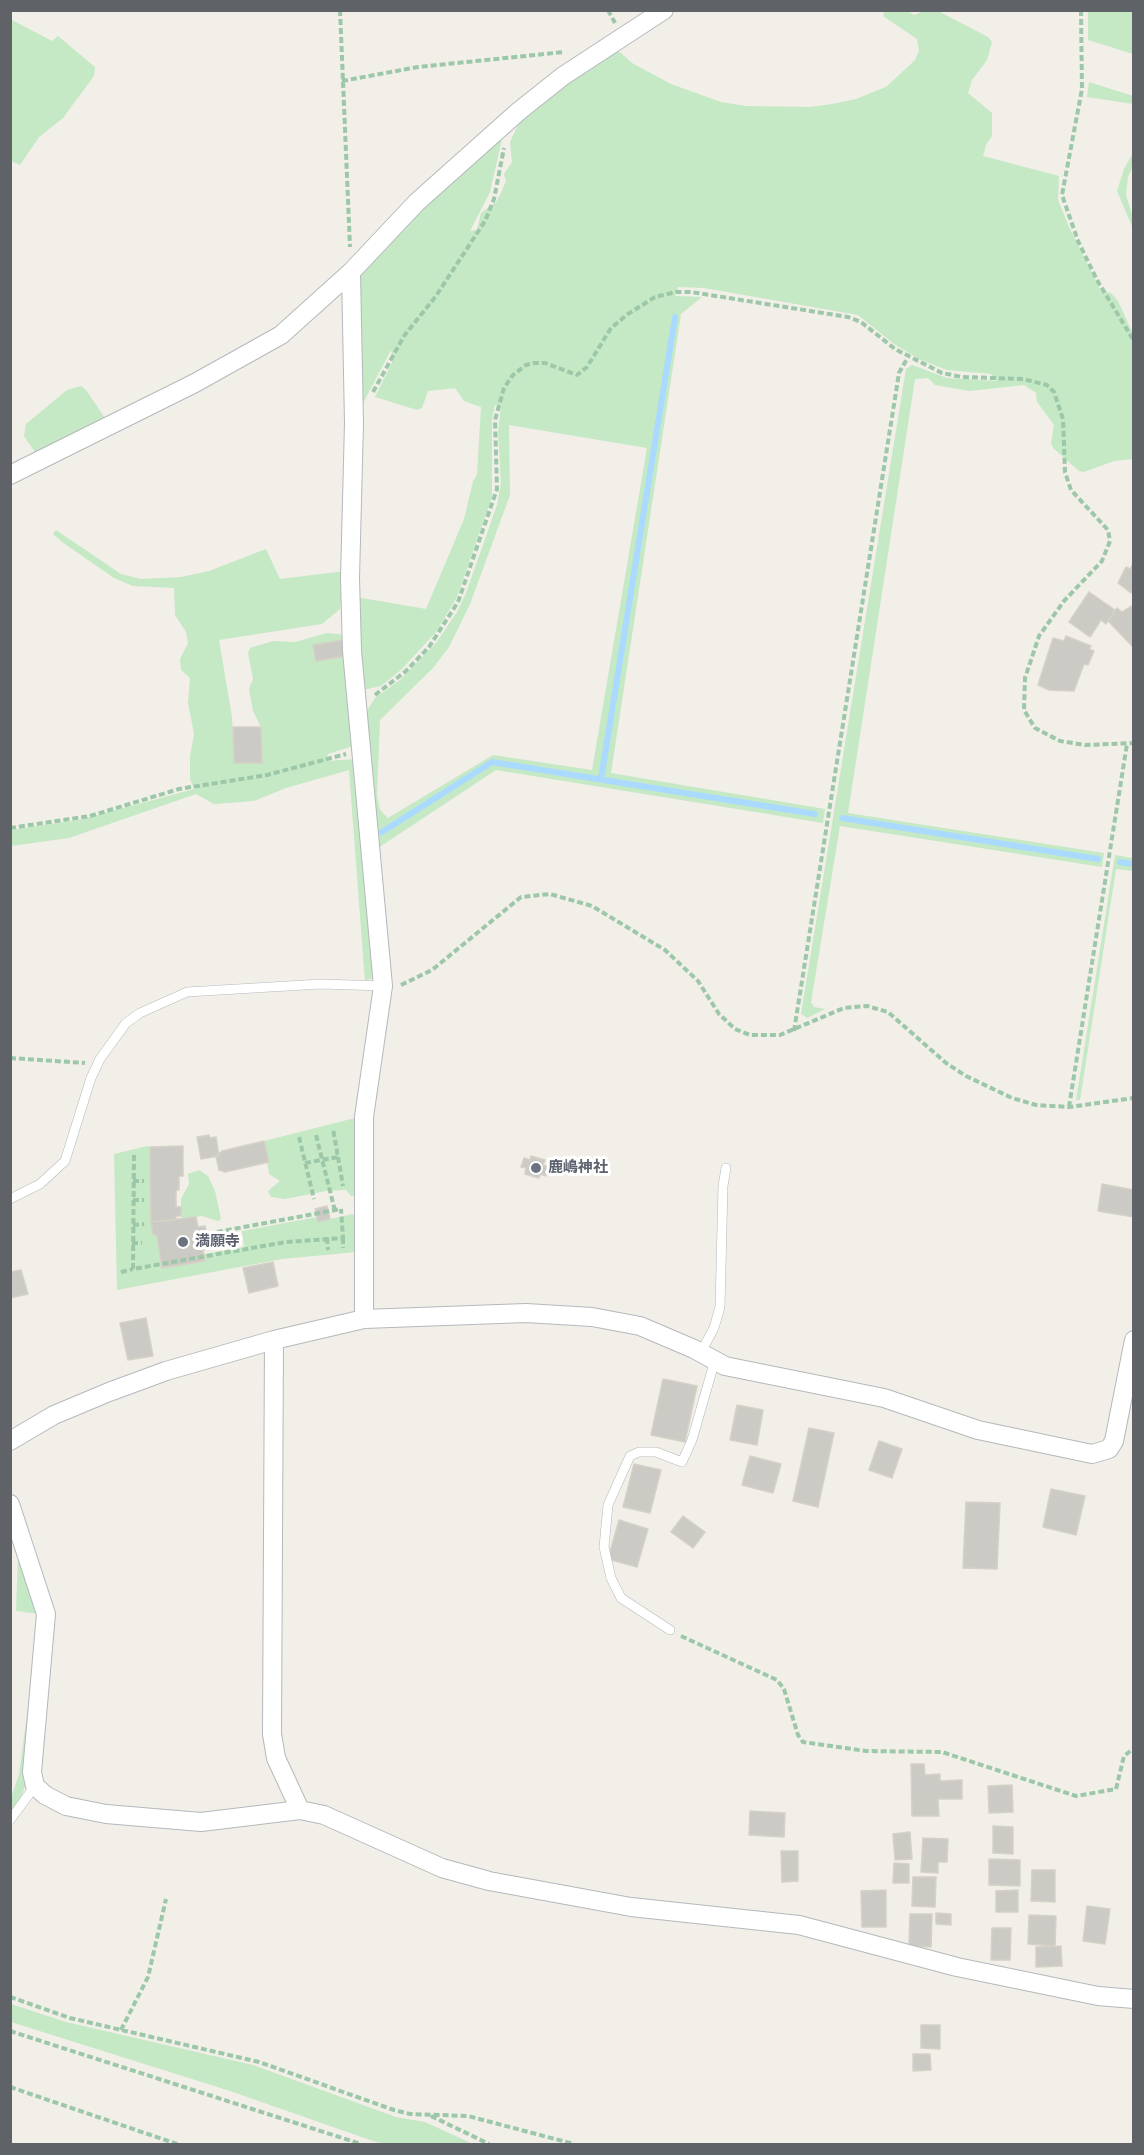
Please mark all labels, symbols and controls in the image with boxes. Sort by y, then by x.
place label: 鹿嶋神社 [548,1159,608,1177]
marker: 鹿嶋神社 [529,1161,543,1175]
place label: 満願寺 [195,1233,240,1251]
marker: 満願寺 [176,1235,190,1249]

